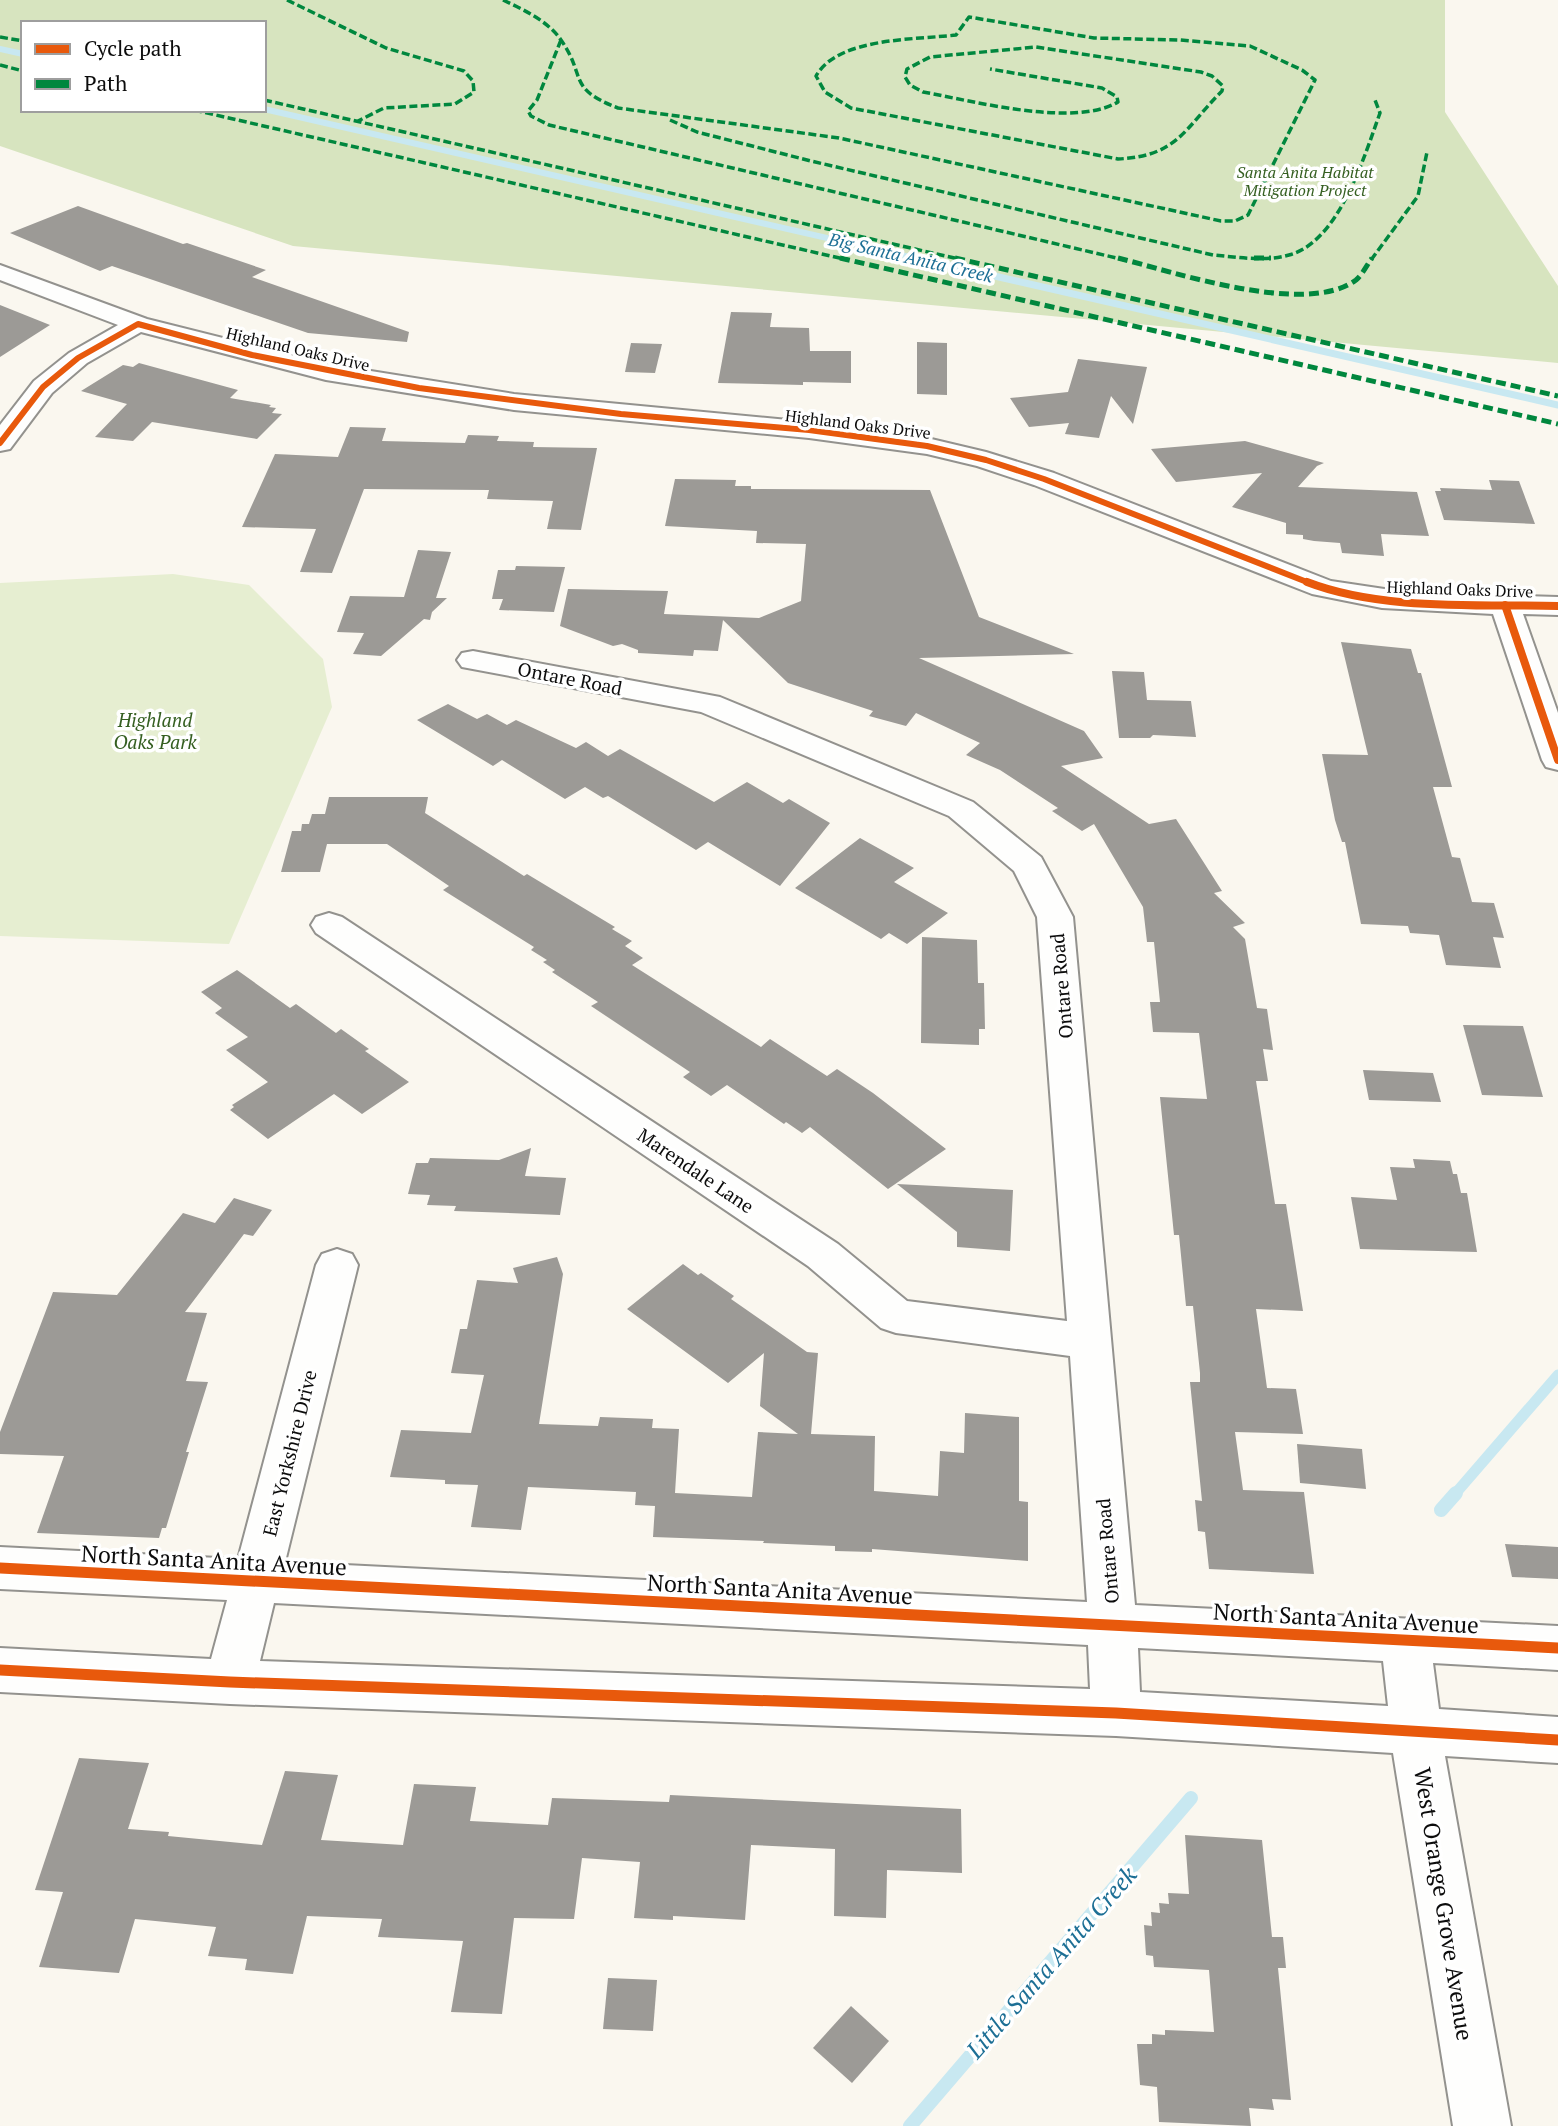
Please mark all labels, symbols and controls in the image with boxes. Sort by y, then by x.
legend [21,21,266,112]
text: Cycle path [84,34,182,62]
text: Path [84,69,127,97]
park label: Santa Anita Habitat Mitigation Project [1236,161,1374,201]
water label: Big Santa Anita Creek [825,226,996,288]
street label: Highland Oaks Drive [224,322,372,376]
street label: Highland Oaks Drive [784,404,932,444]
street label: Highland Oaks Drive [1386,575,1534,603]
street label: Ontare Road [516,656,625,700]
park label: Highland Oaks Park [113,707,197,754]
street label: Ontare Road [1044,932,1078,1040]
street label: Marendale Lane [633,1122,759,1218]
street label: East Yorkshire Drive [256,1367,322,1539]
street label: Ontare Road [1090,1497,1124,1605]
street label: North Santa Anita Avenue [80,1538,348,1582]
street label: North Santa Anita Avenue [646,1567,914,1611]
street label: North Santa Anita Avenue [1212,1596,1480,1640]
street label: West Orange Grove Avenue [1407,1765,1481,2043]
water label: Little Santa Anita Creek [958,1859,1144,2065]

